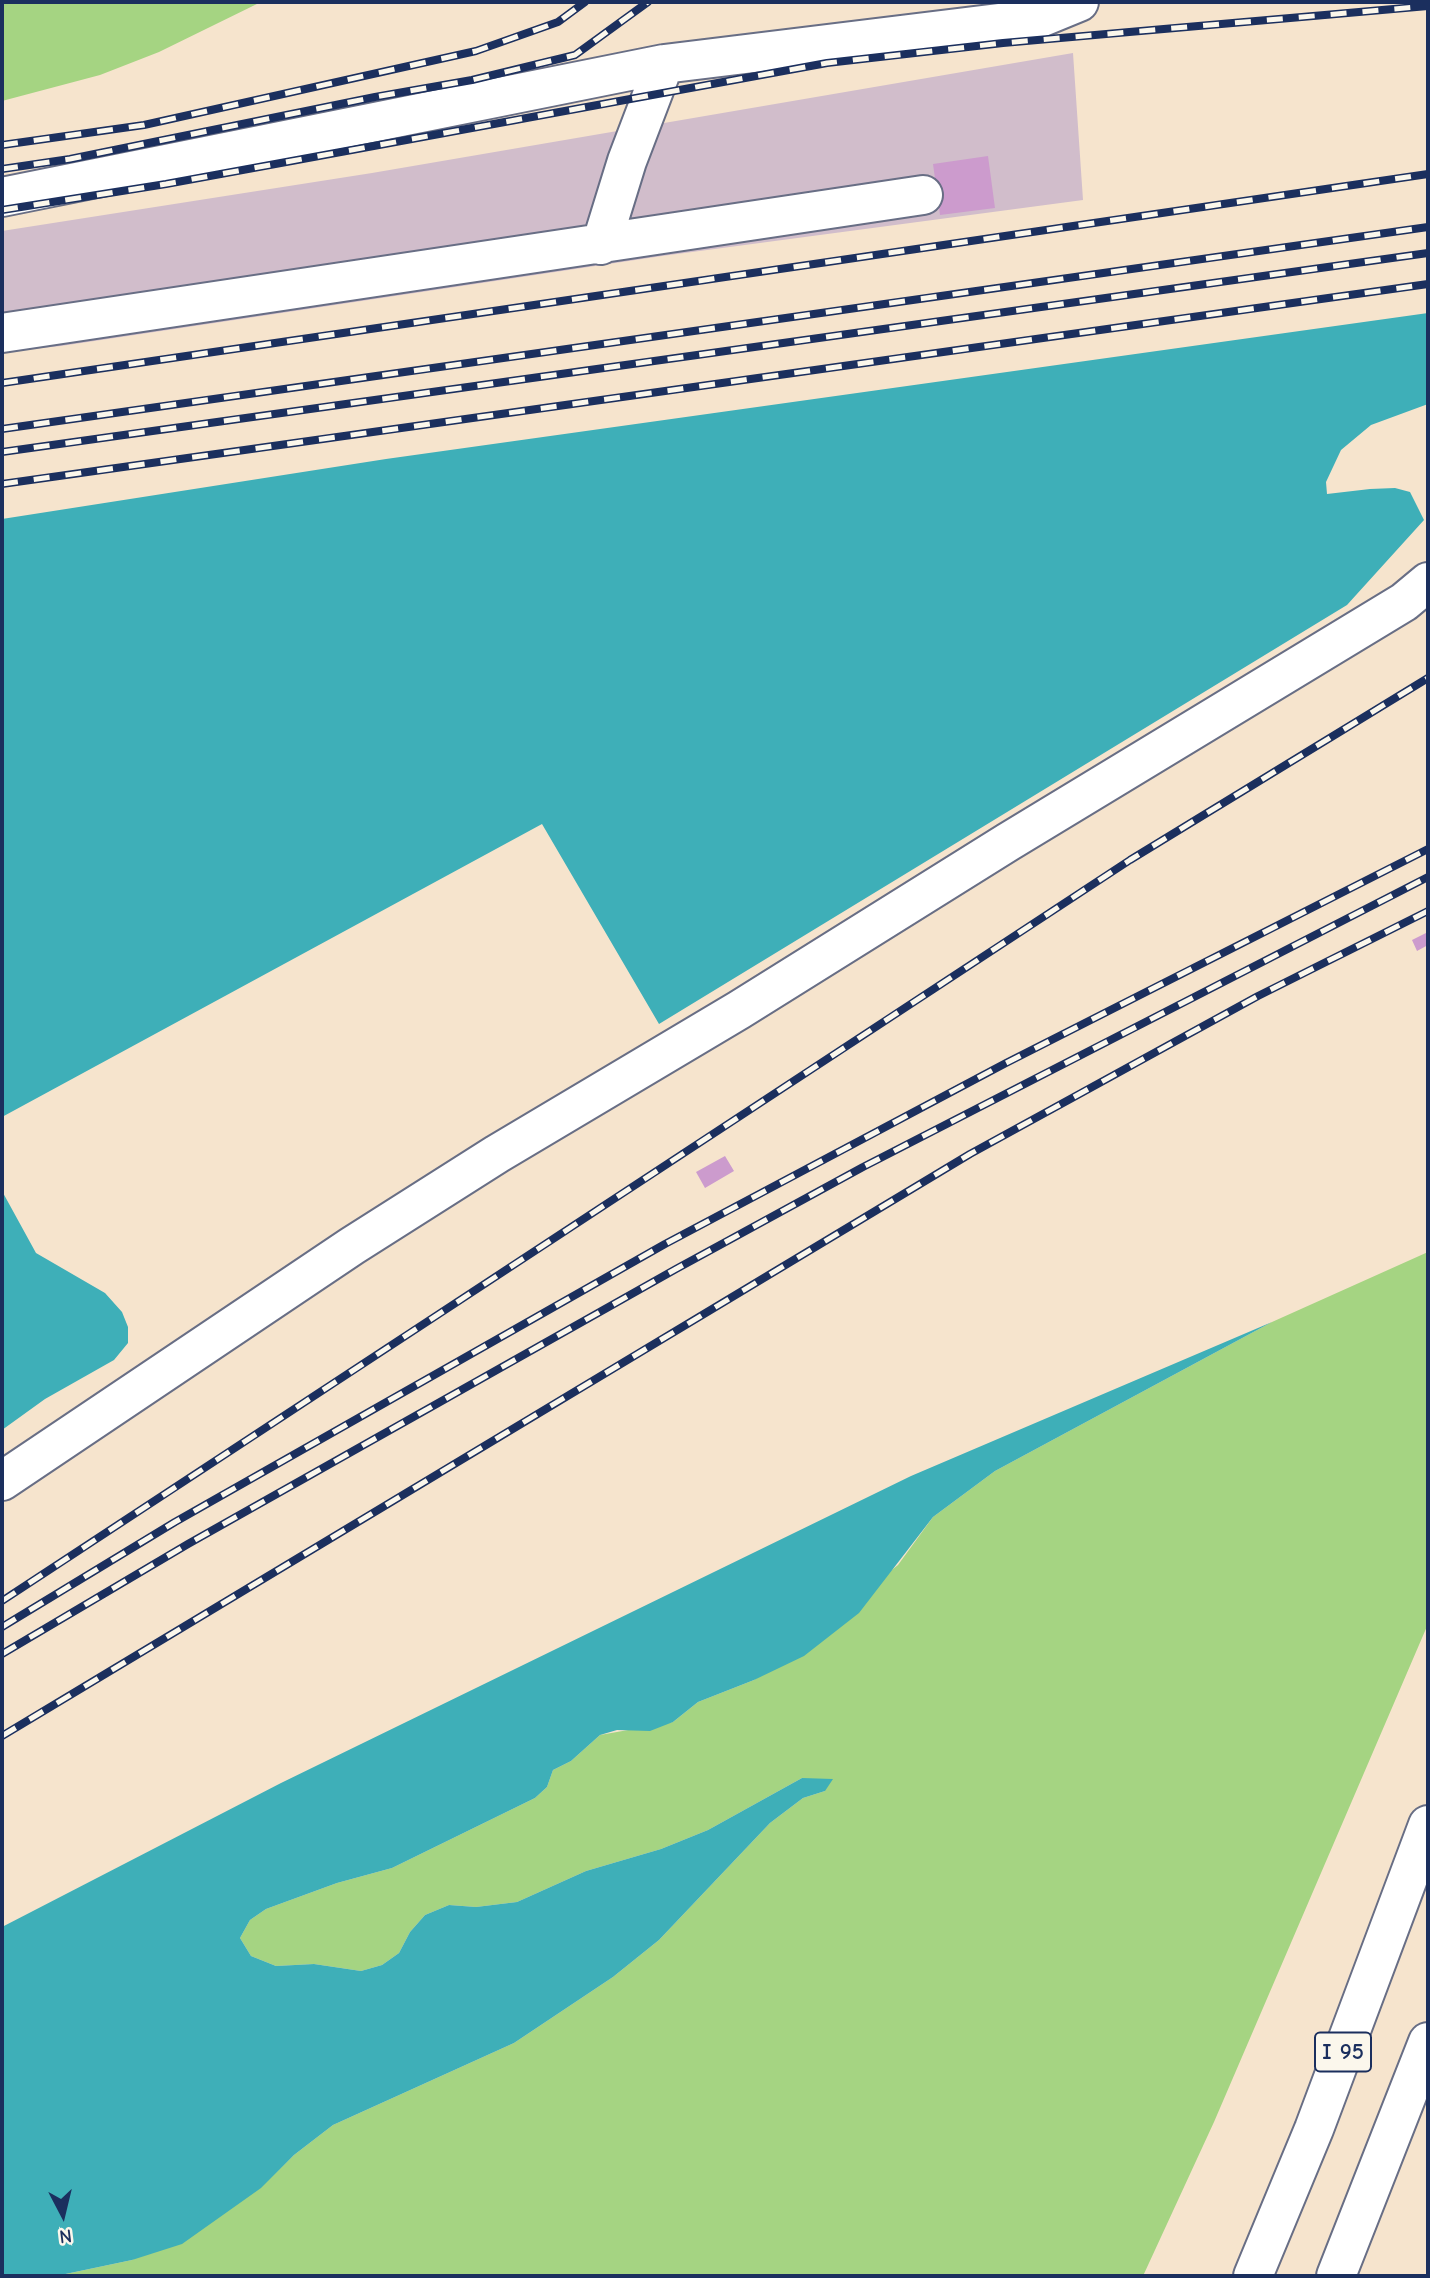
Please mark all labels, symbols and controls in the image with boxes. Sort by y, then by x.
road number: I 95 [1315,2033,1371,2072]
north arrow [28,2180,98,2250]
text: N [58,2224,73,2248]

